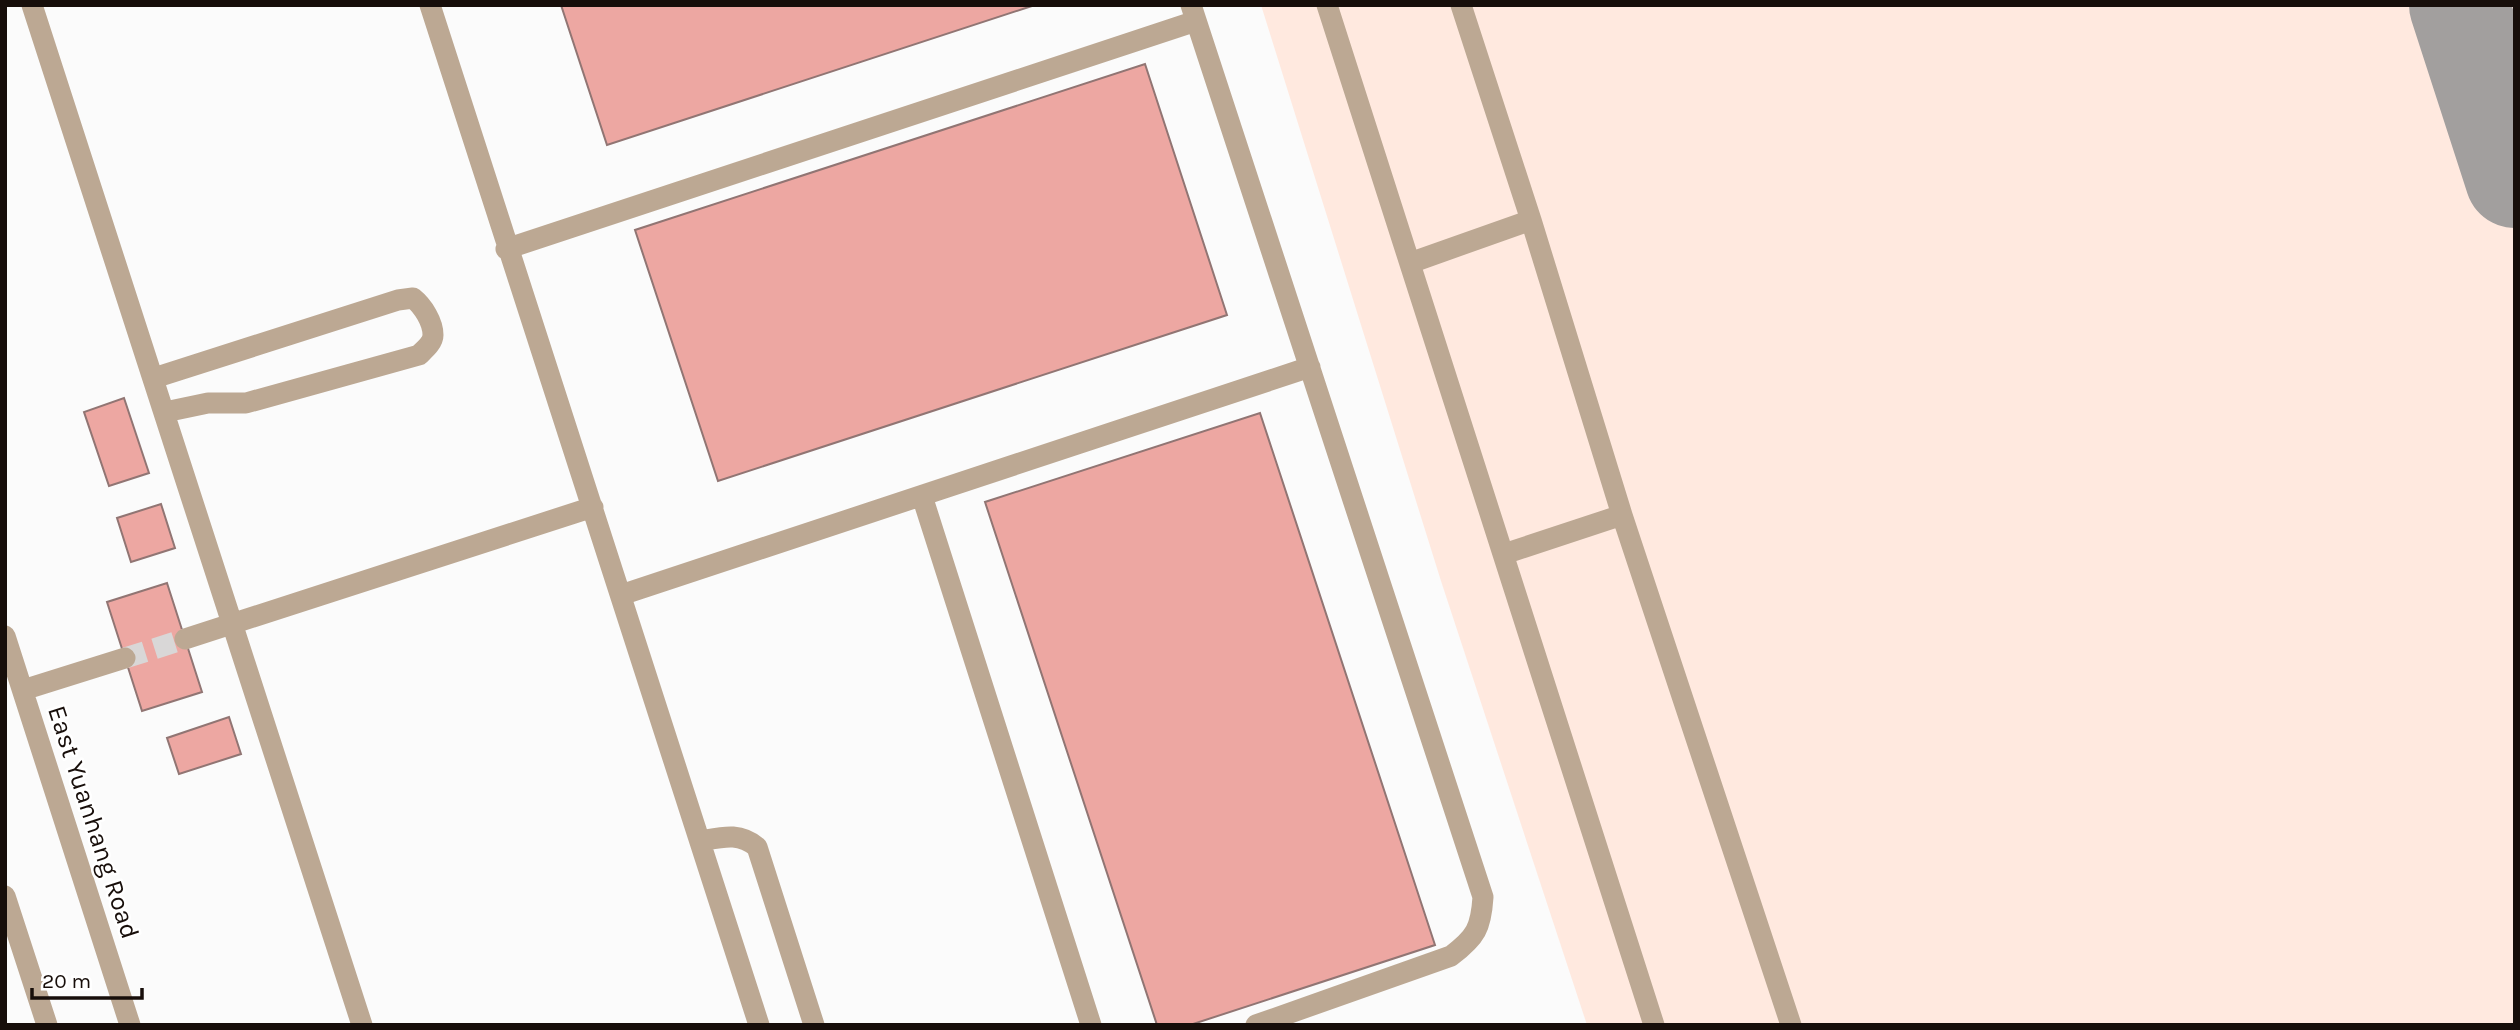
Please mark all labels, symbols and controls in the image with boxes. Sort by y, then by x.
street label: East Yuanhang Road [41,702,146,943]
scale bar [32,956,142,1000]
text: 20 m [42,969,91,993]

